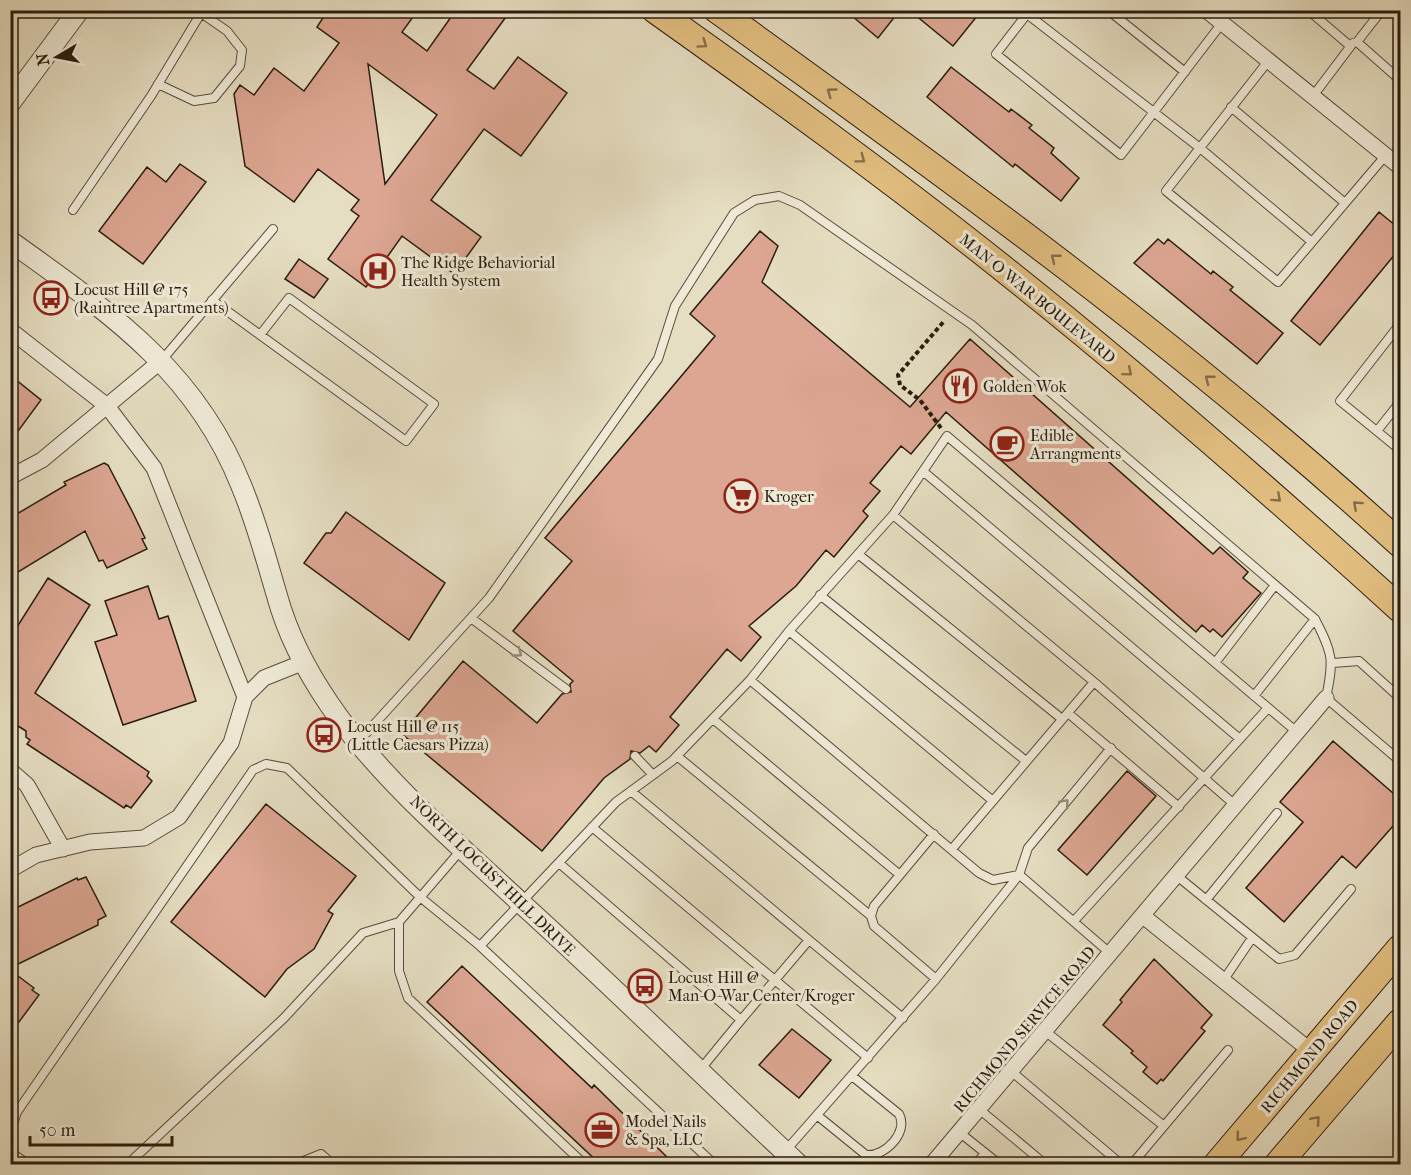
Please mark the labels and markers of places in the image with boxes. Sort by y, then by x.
hospital icon: The Ridge Behaviorial Health System [360,253,396,289]
place label: The Ridge Behaviorial Health System [401,253,556,290]
bus stop icon: Locust Hill @ 175 (Raintree Apartments) [33,280,69,316]
place label: Locust Hill @ 175 (Raintree Apartments) [74,280,229,317]
restaurant icon: Golden Wok [942,368,978,404]
place label: Golden Wok [983,377,1068,396]
cafe icon: Edible Arrangments [989,426,1025,462]
place label: Edible Arrangments [1029,426,1121,463]
supermarket icon: Kroger [723,478,759,514]
place label: Kroger [764,487,814,506]
bus stop icon: Locust Hill @ 115 (Little Caesars Pizza) [306,717,342,753]
place label: Locust Hill @ 115 (Little Caesars Pizza) [347,717,489,754]
bus stop icon: Locust Hill @ Man-O-War Center/Kroger [627,968,663,1004]
place label: Locust Hill @ Man-O-War Center/Kroger [668,968,855,1005]
office icon: Model Nails & Spa, LLC [584,1112,620,1148]
place label: Model Nails & Spa, LLC [625,1112,706,1149]

